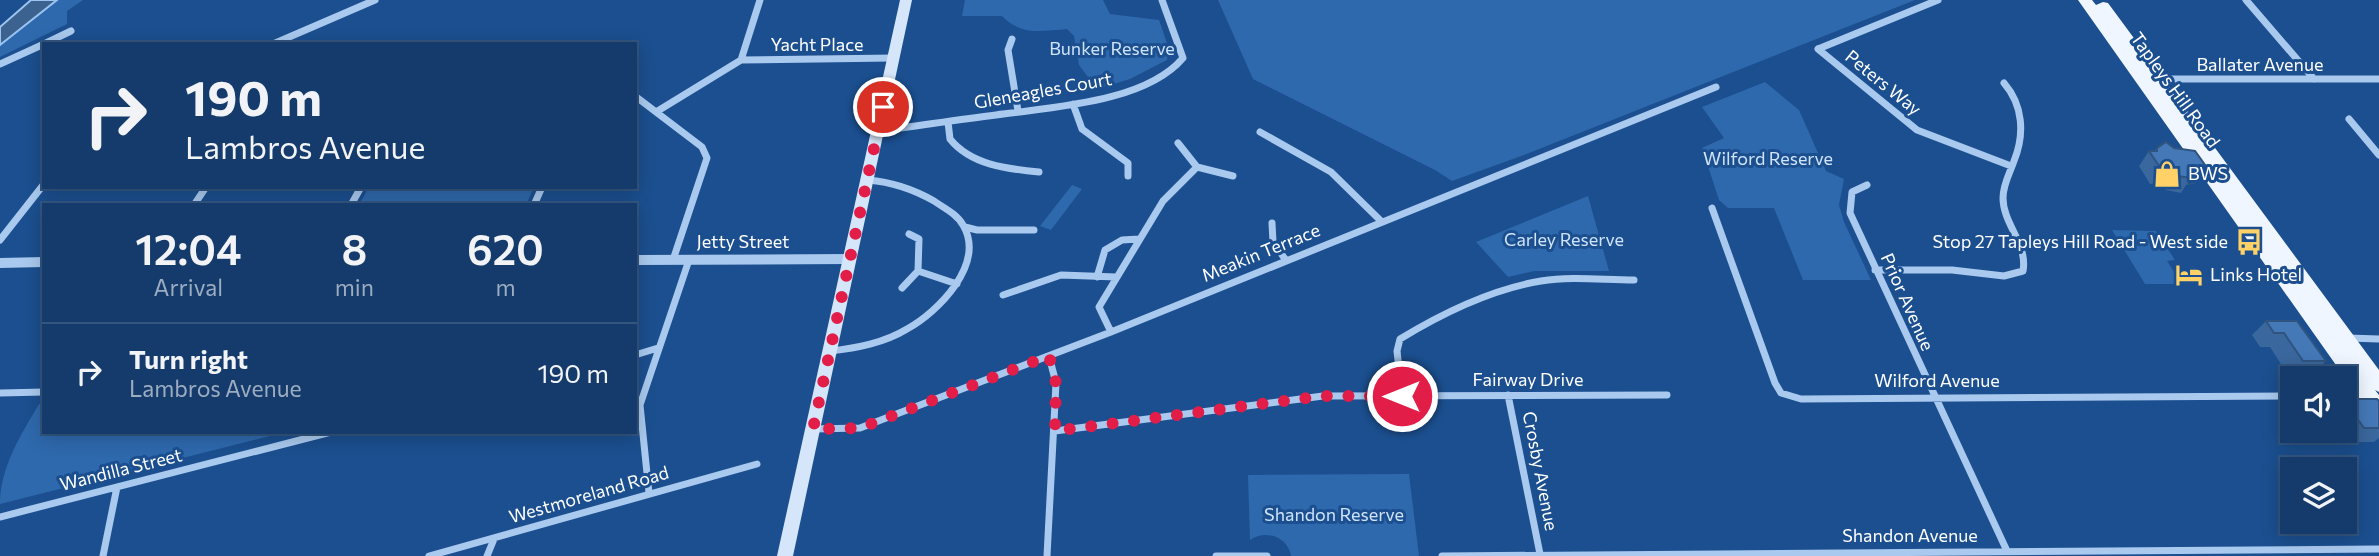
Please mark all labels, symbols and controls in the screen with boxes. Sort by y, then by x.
street label: Tapleys Hill Road [2127,27,2225,151]
street label: Yacht Place [770,33,864,55]
park label: Bunker Reserve [1049,37,1175,59]
street label: Peters Way [1841,45,1926,120]
street label: Ballater Avenue [2197,53,2323,75]
text: 190 m [185,66,322,126]
street label: Gleneagles Court [972,67,1114,113]
icon: right [70,70,161,161]
pin [853,77,913,137]
icon: arrive [864,88,902,126]
text: Lambros Avenue [185,126,425,166]
park label: Wilford Reserve [1703,147,1833,169]
shop icon: BWS [2152,159,2182,189]
place label: BWS [2188,162,2228,184]
street label: Meakin Terrace [1198,218,1323,286]
text: 12:04 [135,222,242,274]
text: 8 [341,222,367,274]
text: 620 [467,222,544,274]
bus stop icon: Stop 27 Tapleys Hill Road - West side [2234,227,2264,257]
park label: Carley Reserve [1504,228,1624,250]
street label: Jetty Street [696,230,790,252]
place label: Stop 27 Tapleys Hill Road - West side [1932,230,2228,252]
street label: Prior Avenue [1877,249,1939,354]
hotel icon: Links Hotel [2174,260,2204,290]
place label: Links Hotel [2210,263,2302,285]
text: Arrival [154,273,223,301]
text: min [335,273,374,301]
text: m [495,273,515,301]
text: Turn right [129,343,248,374]
icon: right [70,353,108,391]
text: 190 m [537,357,609,388]
position arrow [1365,359,1439,433]
map controls [2280,366,2357,534]
button: sound [2280,366,2357,443]
street label: Fairway Drive [1473,368,1583,390]
street label: Wilford Avenue [1874,369,2000,391]
text: Lambros Avenue [129,374,302,402]
street label: Crosby Avenue [1519,409,1563,532]
street label: Wandilla Street [57,443,184,495]
button: layers [2280,457,2357,534]
street label: Westmoreland Road [506,461,671,527]
park label: Shandon Reserve [1264,503,1404,525]
street label: Shandon Avenue [1842,524,1978,546]

